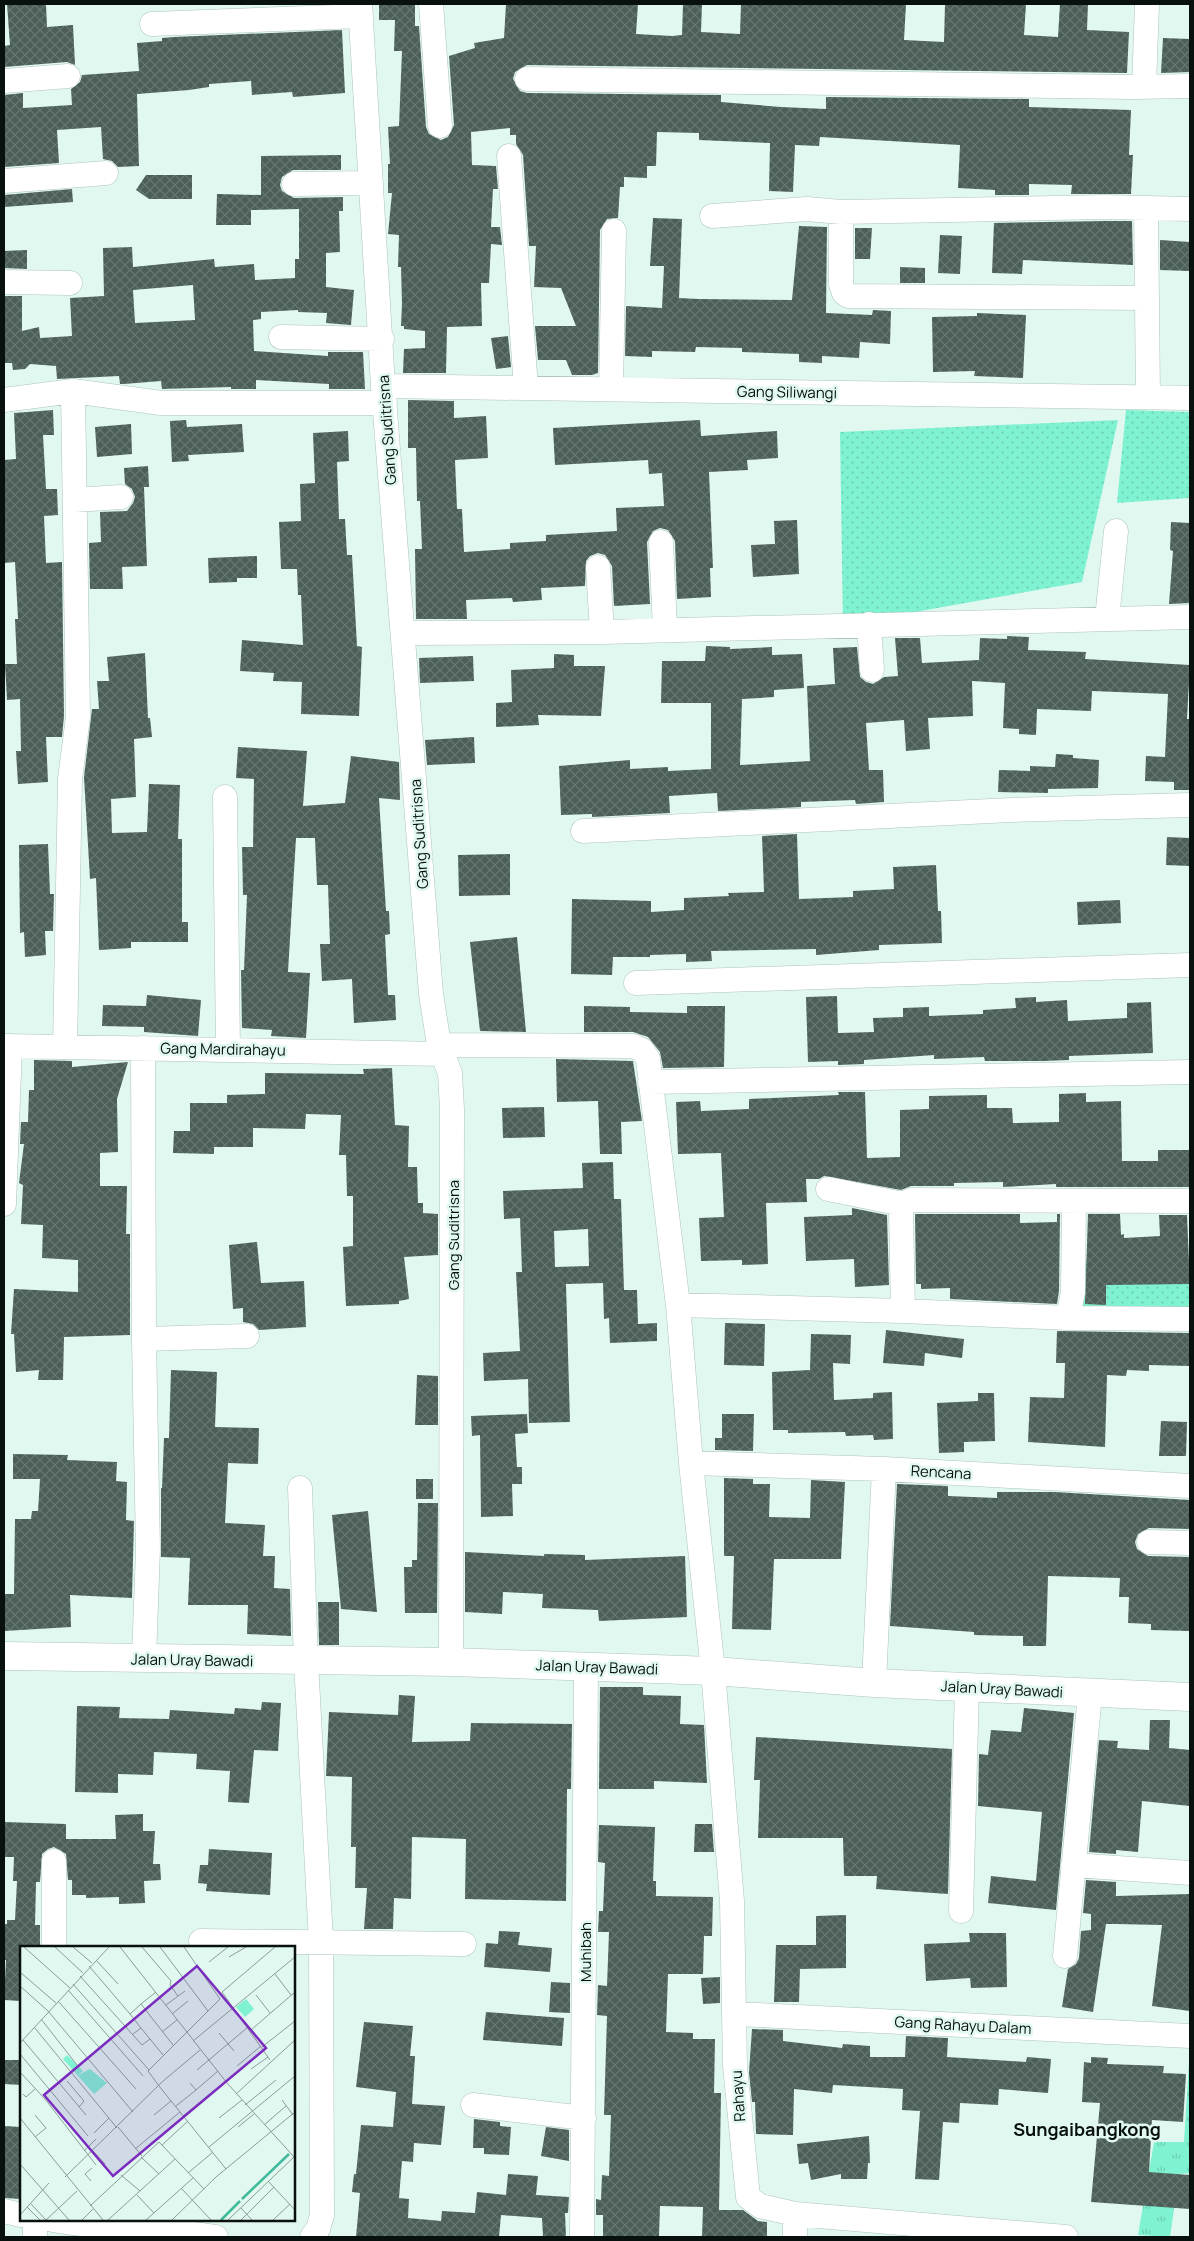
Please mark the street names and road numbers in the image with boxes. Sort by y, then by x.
street label: Gang Suditrisna [373,374,401,486]
street label: Gang Siliwangi [737,381,837,403]
street label: Gang Suditrisna [405,778,433,890]
street label: Gang Mardirahayu [160,1037,286,1061]
street label: Gang Suditrisna [443,1180,464,1290]
street label: Rencana [910,1460,972,1484]
street label: Jalan Uray Bawadi [131,1648,253,1672]
street label: Jalan Uray Bawadi [535,1654,659,1680]
street label: Jalan Uray Bawadi [940,1675,1064,1703]
street label: Muhibah [575,1922,596,1982]
street label: Gang Rahayu Dalam [894,2011,1032,2039]
street label: Rahayu [726,2070,750,2122]

